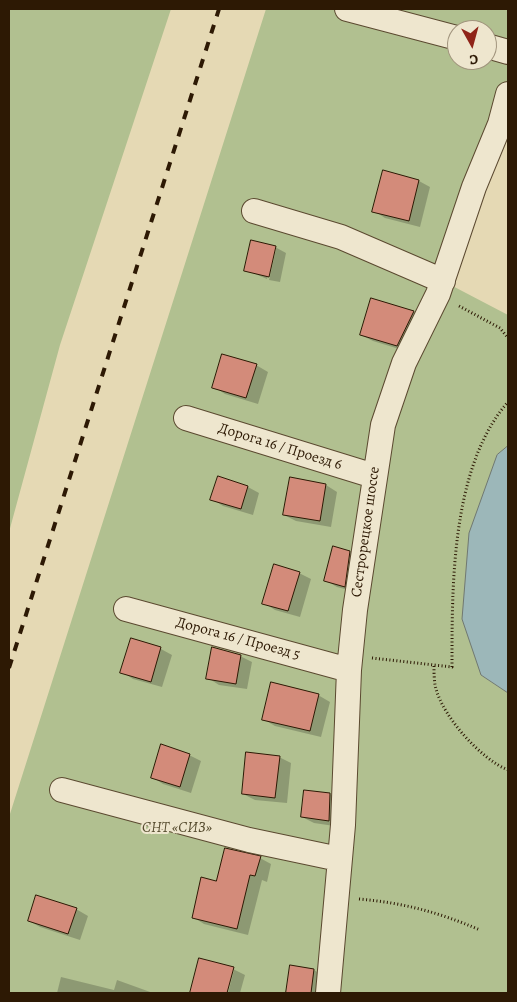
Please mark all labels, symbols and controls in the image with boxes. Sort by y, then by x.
north arrow [447,20,497,70]
text: С [468,49,479,69]
street label: Дорога 16 / Проезд 6 [216,420,344,474]
street label: Сестрорецкое шоссе [348,466,384,598]
street label: Дорога 16 / Проезд 5 [174,614,302,664]
park label: СНТ «СИЗ» [142,819,212,837]

